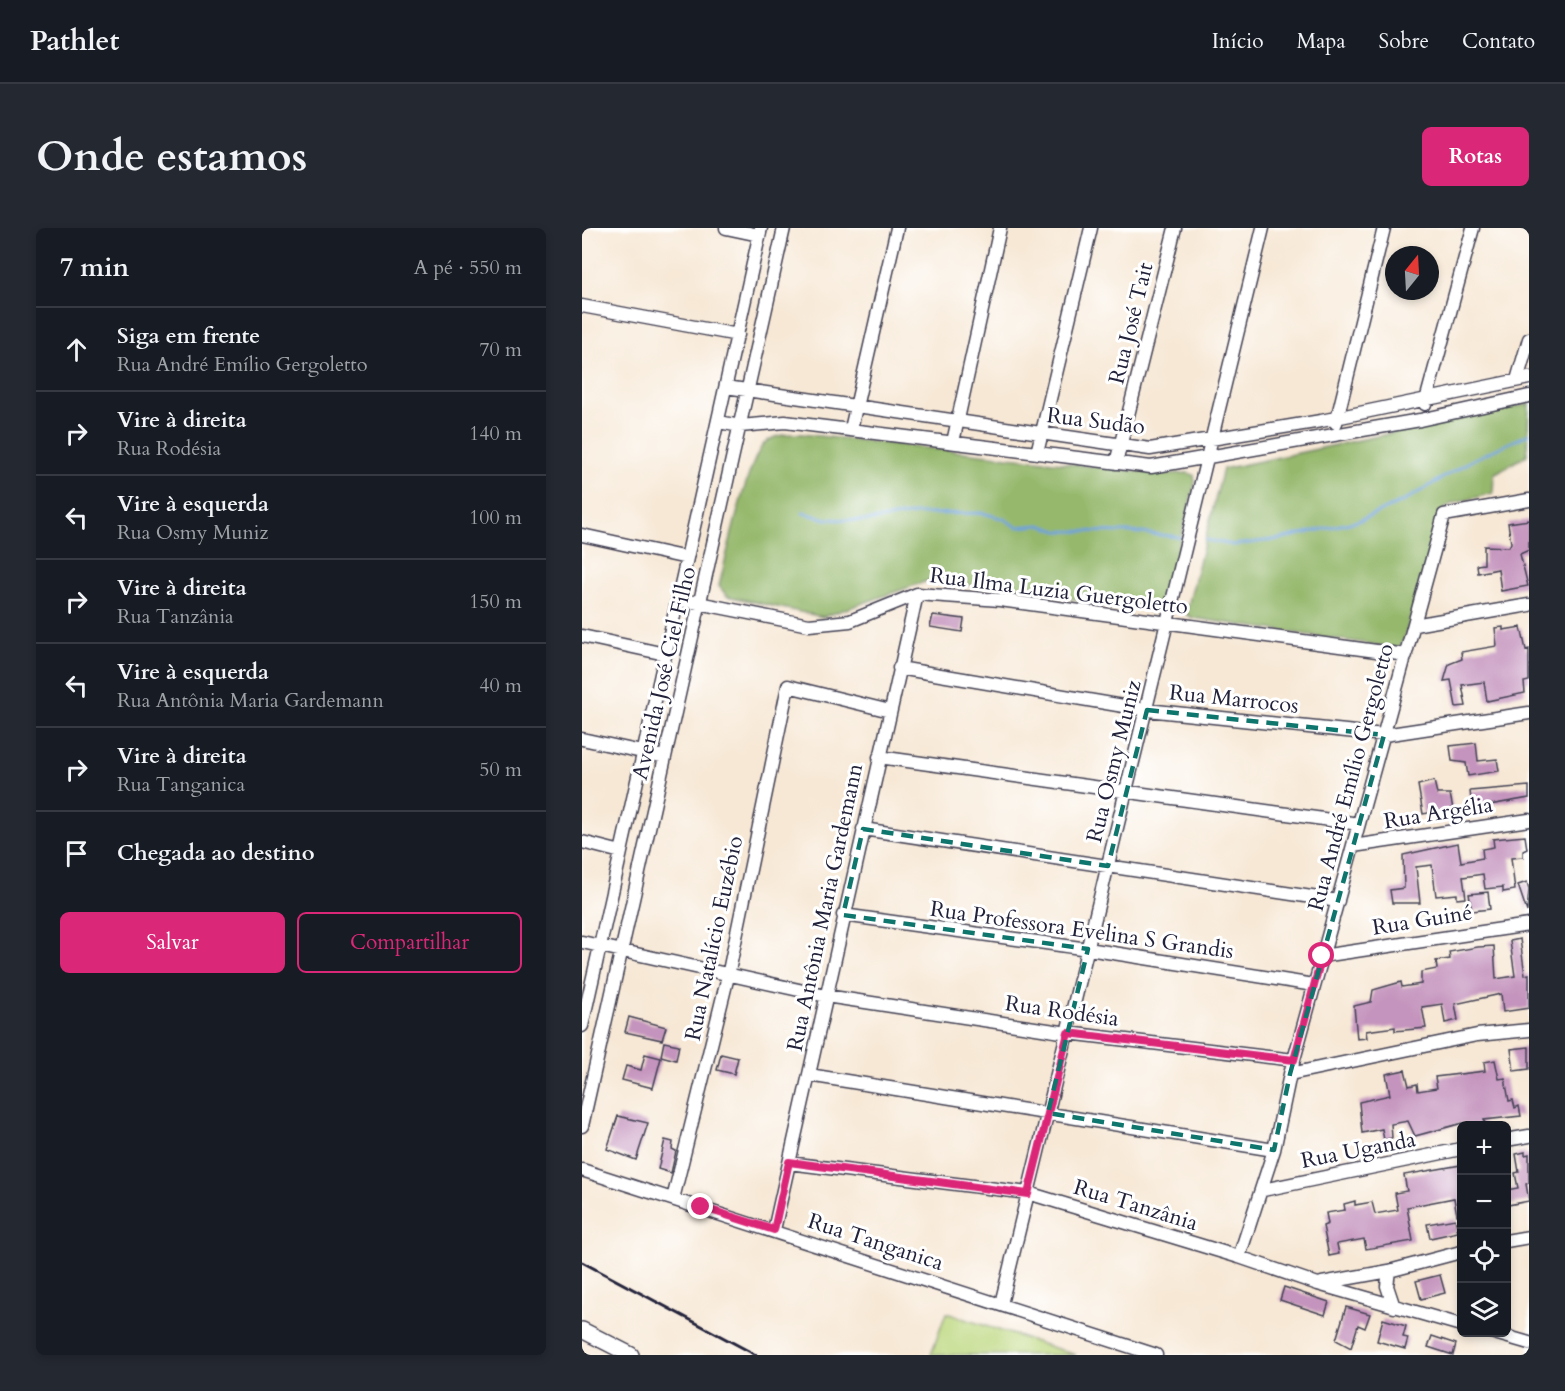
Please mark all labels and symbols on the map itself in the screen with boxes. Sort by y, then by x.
north arrow [1385,246,1439,300]
street label: Rua José Tait [1101,259,1161,387]
street label: Rua Sudão [1045,400,1147,442]
street label: Rua Ilma Luzia Guergoletto [928,560,1190,622]
street label: Avenida José Ciel Filho [625,564,703,783]
street label: Rua André Emílio Gergoletto [1301,640,1401,914]
street label: Rua Osmy Muniz [1079,677,1149,846]
street label: Rua Marrocos [1168,677,1300,721]
street label: Rua Antônia Maria Gardemann [780,760,870,1054]
street label: Rua Argélia [1381,789,1495,836]
street label: Rua Natalício Euzébio [678,833,750,1043]
street label: Rua Professora Evelina S Grandis [928,894,1236,966]
street label: Rua Guiné [1370,897,1474,943]
route start [1308,942,1334,968]
street label: Rua Rodésia [1003,988,1121,1034]
street label: Rua Uganda [1298,1124,1419,1176]
street label: Rua Tanzânia [1070,1172,1202,1238]
route end [687,1193,713,1219]
street label: Rua Tanganica [804,1206,948,1278]

